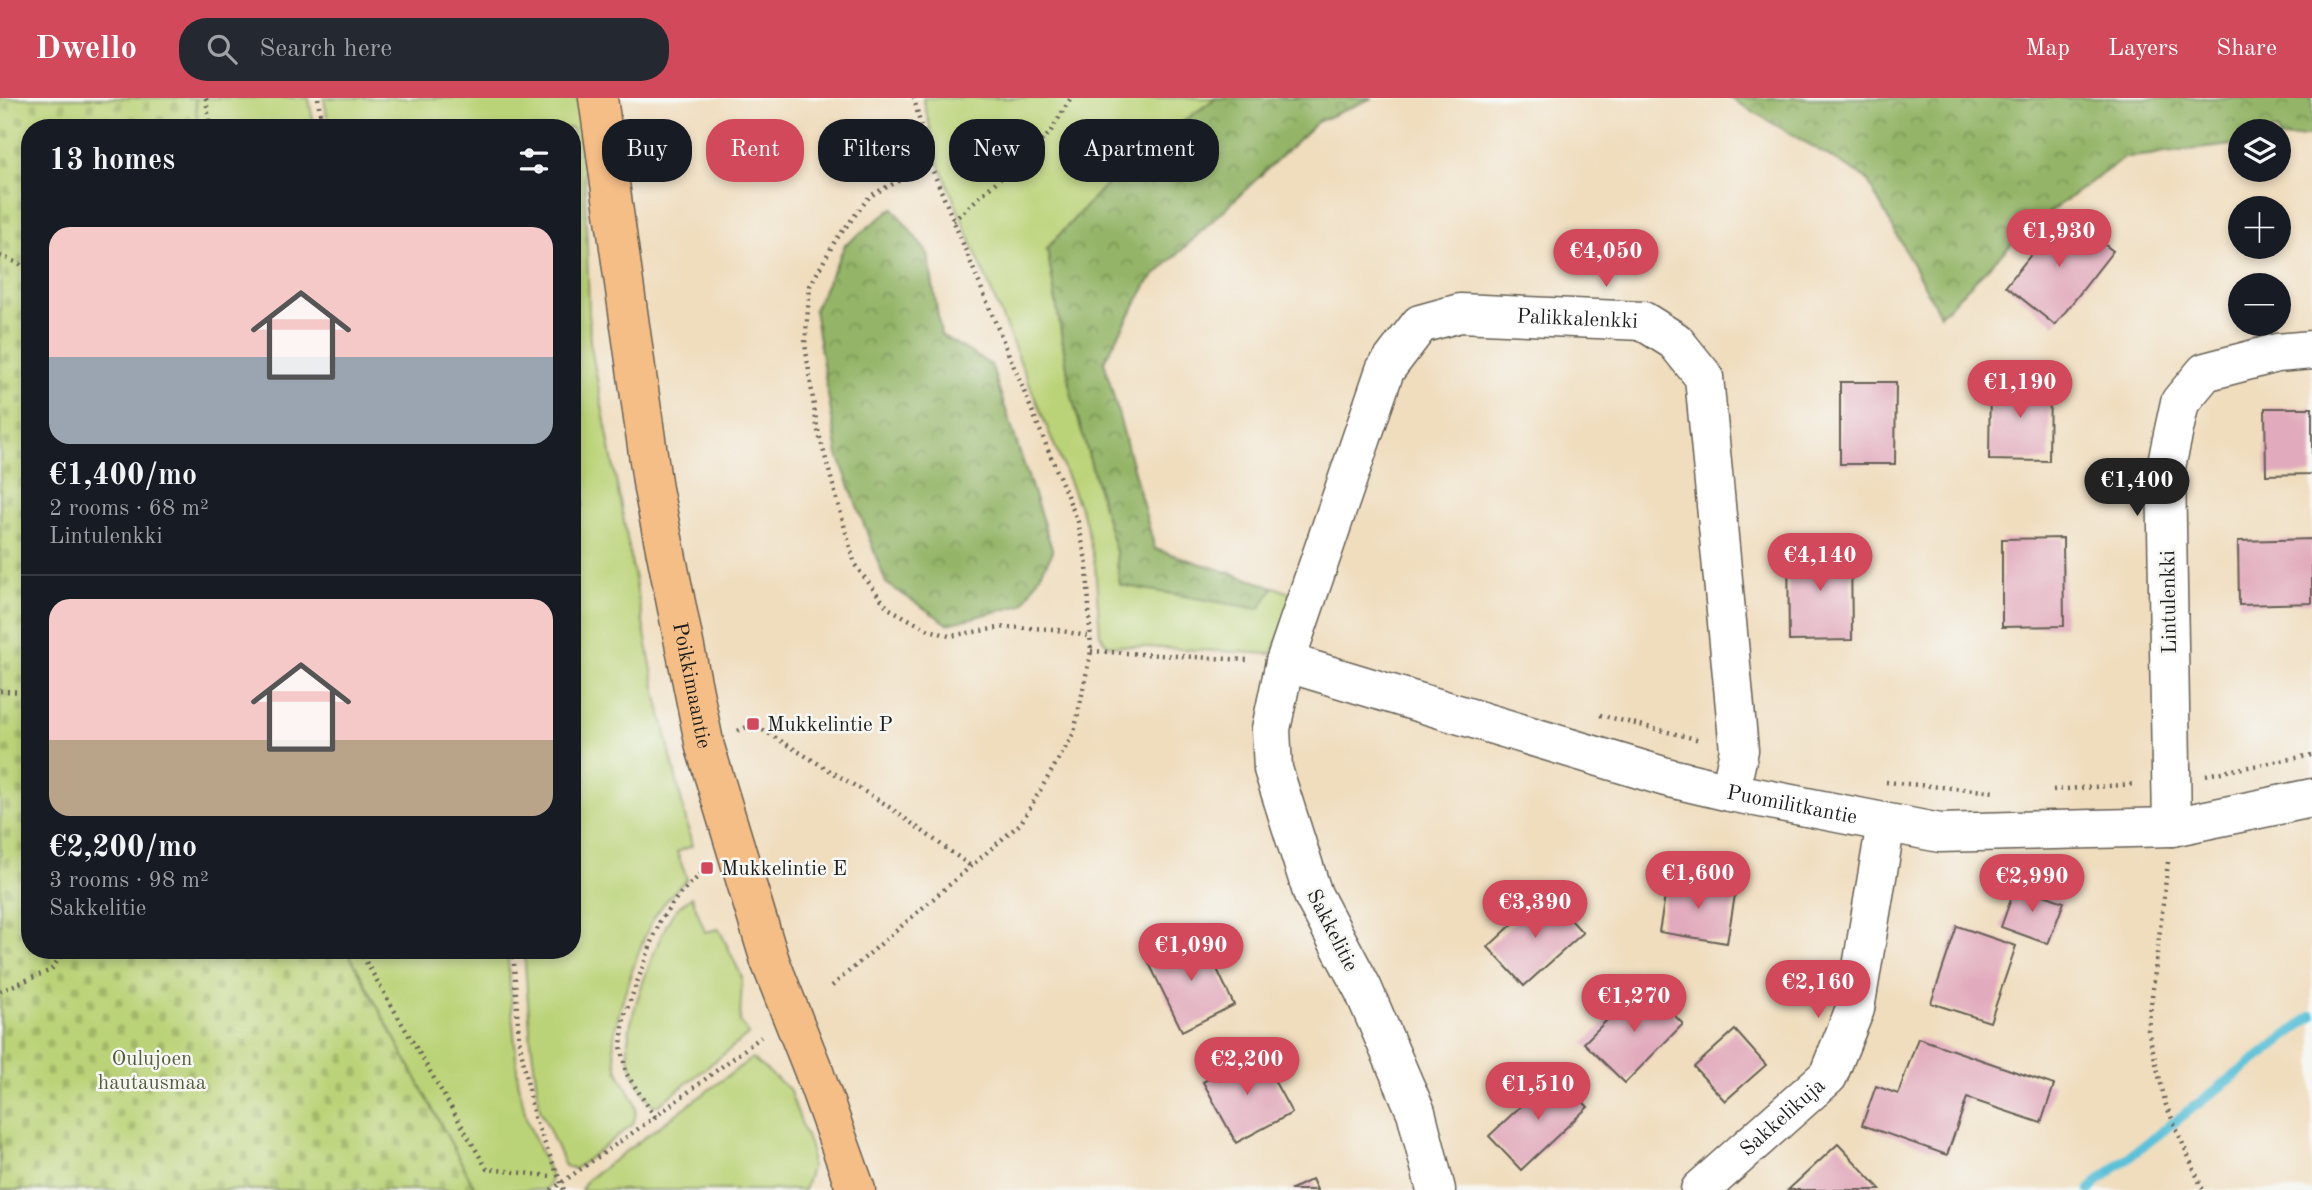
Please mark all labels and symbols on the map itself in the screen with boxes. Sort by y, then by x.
pin: €1,930 [2002,209,2116,269]
pin: €4,050 [1549,230,1663,289]
street label: Palikkalenkki [1516,306,1638,333]
pin: €1,190 [1963,360,2077,420]
pin: €1,400 [2080,458,2194,518]
pin: €4,140 [1763,533,1877,593]
street label: Lintulenkki [2158,550,2181,654]
street label: Poikkimaantie [668,621,714,750]
place label: Mukkelintie P [767,715,893,736]
marker: Mukkelintie P [745,716,761,732]
street label: Puomilitkantie [1725,783,1859,829]
pin: €1,600 [1641,852,1755,911]
pin: €2,990 [1975,854,2089,914]
place label: Mukkelintie E [721,859,847,880]
marker: Mukkelintie E [699,860,715,876]
pin: €3,390 [1478,880,1592,940]
street label: Sakkelitie [1302,886,1361,975]
pin: €1,090 [1134,924,1248,983]
pin: €2,160 [1761,960,1875,1020]
pin: €1,270 [1577,974,1691,1034]
pin: €2,200 [1190,1038,1304,1097]
park label: Oulujoen hautausmaa [98,1049,206,1094]
pin: €1,510 [1481,1062,1595,1122]
street label: Sakkelikuja [1737,1075,1830,1161]

